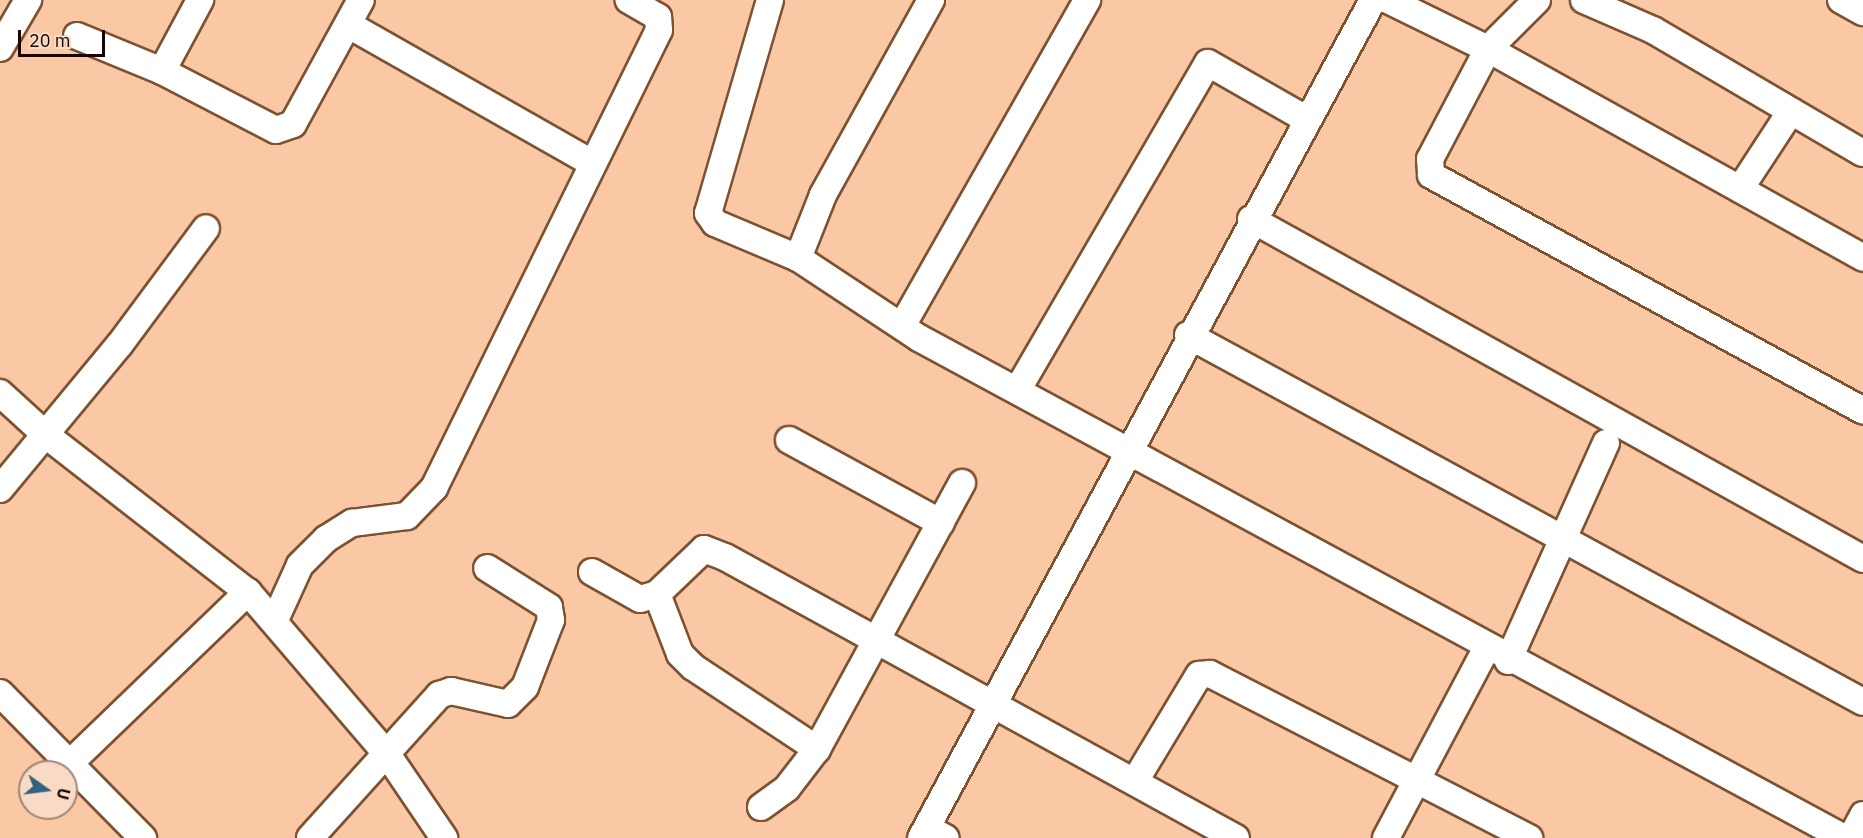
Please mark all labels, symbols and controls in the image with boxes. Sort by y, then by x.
scale bar [21,18,108,56]
text: 20 m [29,29,71,52]
north arrow [18,760,78,820]
text: U [52,786,75,802]

